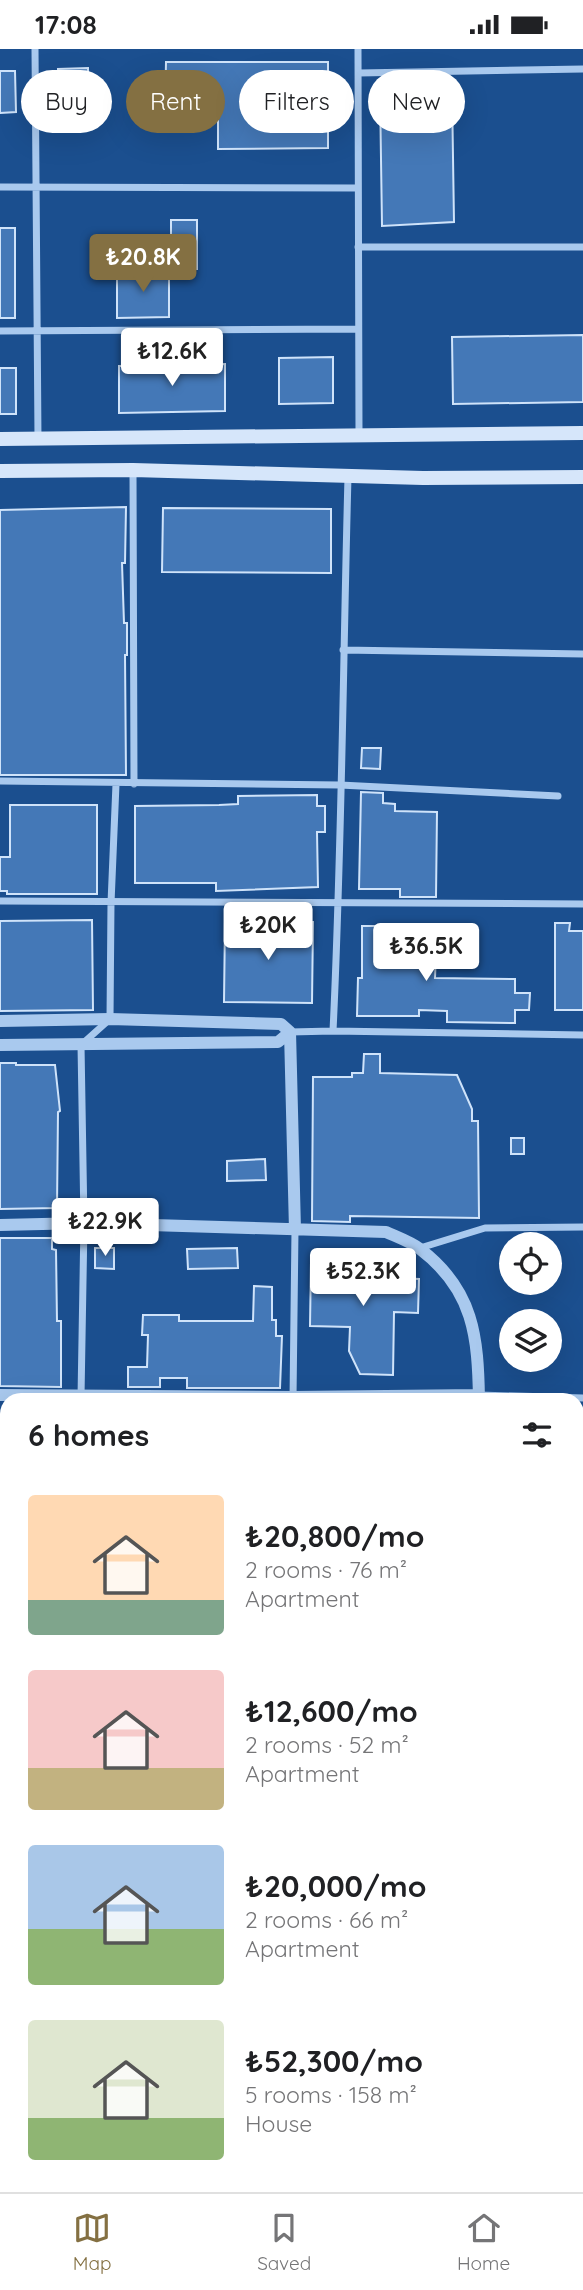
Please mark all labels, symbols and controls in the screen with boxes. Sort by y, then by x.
text: 17:08 [35,8,97,41]
chip: Buy [21,70,112,133]
chip: Rent [126,70,225,133]
chip: Filters [239,70,354,133]
chip: New [368,70,465,133]
pin: ₺20.8K [86,235,200,294]
text: ₺20.8K [105,242,181,271]
pin: ₺12.6K [115,329,229,388]
text: ₺12.6K [137,336,207,365]
pin: ₺20K [227,902,309,962]
text: ₺20K [240,910,296,939]
pin: ₺36.5K [369,923,483,983]
text: ₺36.5K [389,931,463,960]
pin: ₺22.9K [48,1199,162,1258]
text: ₺22.9K [68,1206,142,1235]
map controls [499,1232,562,1372]
button: locate [499,1232,562,1295]
pin: ₺52.3K [306,1249,420,1308]
text: ₺52.3K [326,1256,400,1285]
button: layers [499,1309,562,1372]
text: 6 homes [28,1416,149,1454]
icon: filters [518,1416,556,1454]
text: ₺20,800/mo [245,1517,424,1555]
icon: home [84,1523,168,1607]
text: 2 rooms · 76 m² [245,1555,407,1584]
text: Apartment [245,1584,359,1613]
text: ₺12,600/mo [245,1692,418,1730]
icon: home [84,1698,168,1782]
text: 2 rooms · 52 m² [245,1730,409,1759]
text: Apartment [245,1759,359,1788]
text: ₺20,000/mo [245,1867,426,1905]
icon: home [84,1873,168,1957]
text: 2 rooms · 66 m² [245,1905,408,1934]
text: Apartment [245,1934,359,1963]
text: ₺52,300/mo [245,2042,423,2080]
icon: home [84,2048,168,2132]
text: 5 rooms · 158 m² [245,2080,417,2109]
text: House [245,2109,312,2138]
tab: Map [73,2209,112,2275]
tab: Saved [257,2209,311,2275]
tab: Home [457,2209,510,2275]

